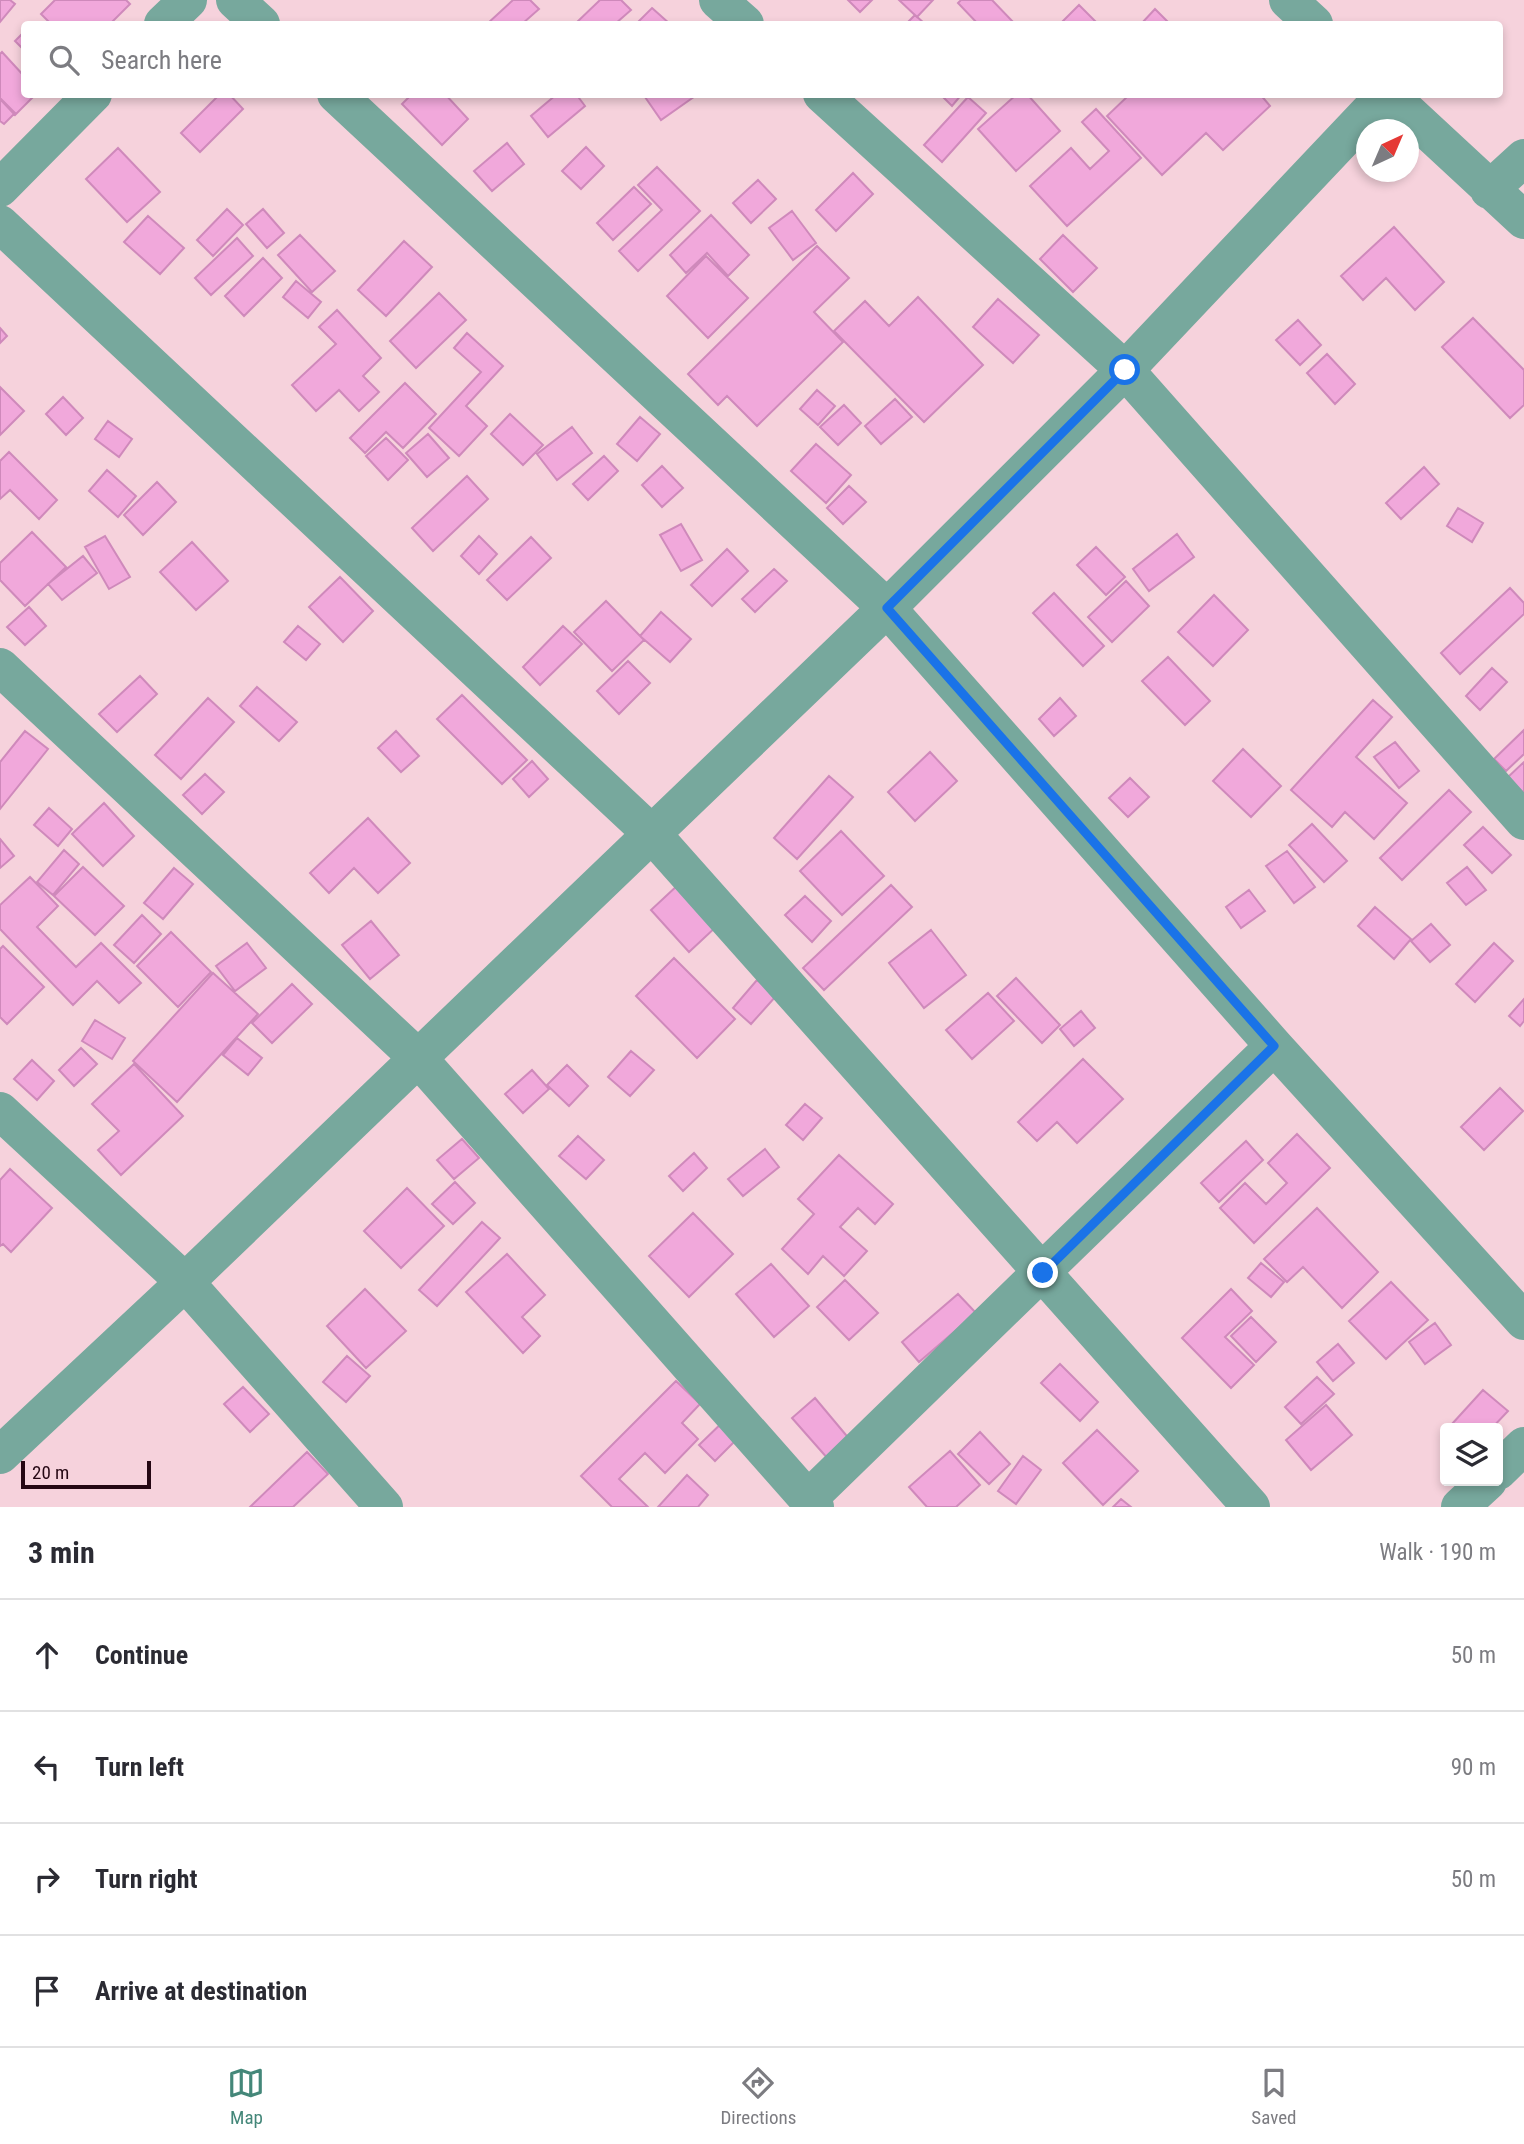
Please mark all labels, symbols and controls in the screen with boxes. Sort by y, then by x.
search box [21,21,1503,98]
icon: search [45,41,83,79]
text: Search here [101,45,222,75]
north arrow [1356,119,1419,182]
route start [1109,354,1140,385]
route end [1027,1257,1058,1288]
map controls [1440,1423,1503,1486]
button: layers [1440,1423,1503,1486]
scale bar [21,1458,150,1490]
text: 20 m [32,1461,69,1484]
text: 3 min [28,1535,95,1570]
text: Walk · 190 m [1379,1539,1496,1566]
icon: ahead [28,1636,66,1674]
text: Continue [95,1640,188,1670]
text: 50 m [1451,1642,1496,1669]
icon: left [28,1748,66,1786]
text: Turn left [95,1752,184,1782]
text: 90 m [1451,1754,1496,1781]
icon: right [28,1860,66,1898]
text: Turn right [95,1864,197,1894]
text: 50 m [1451,1866,1496,1893]
icon: arrive [28,1972,66,2010]
text: Arrive at destination [95,1976,307,2006]
tab: Map [227,2064,265,2129]
tab: Directions [720,2064,796,2129]
tab: Saved [1251,2064,1297,2129]

